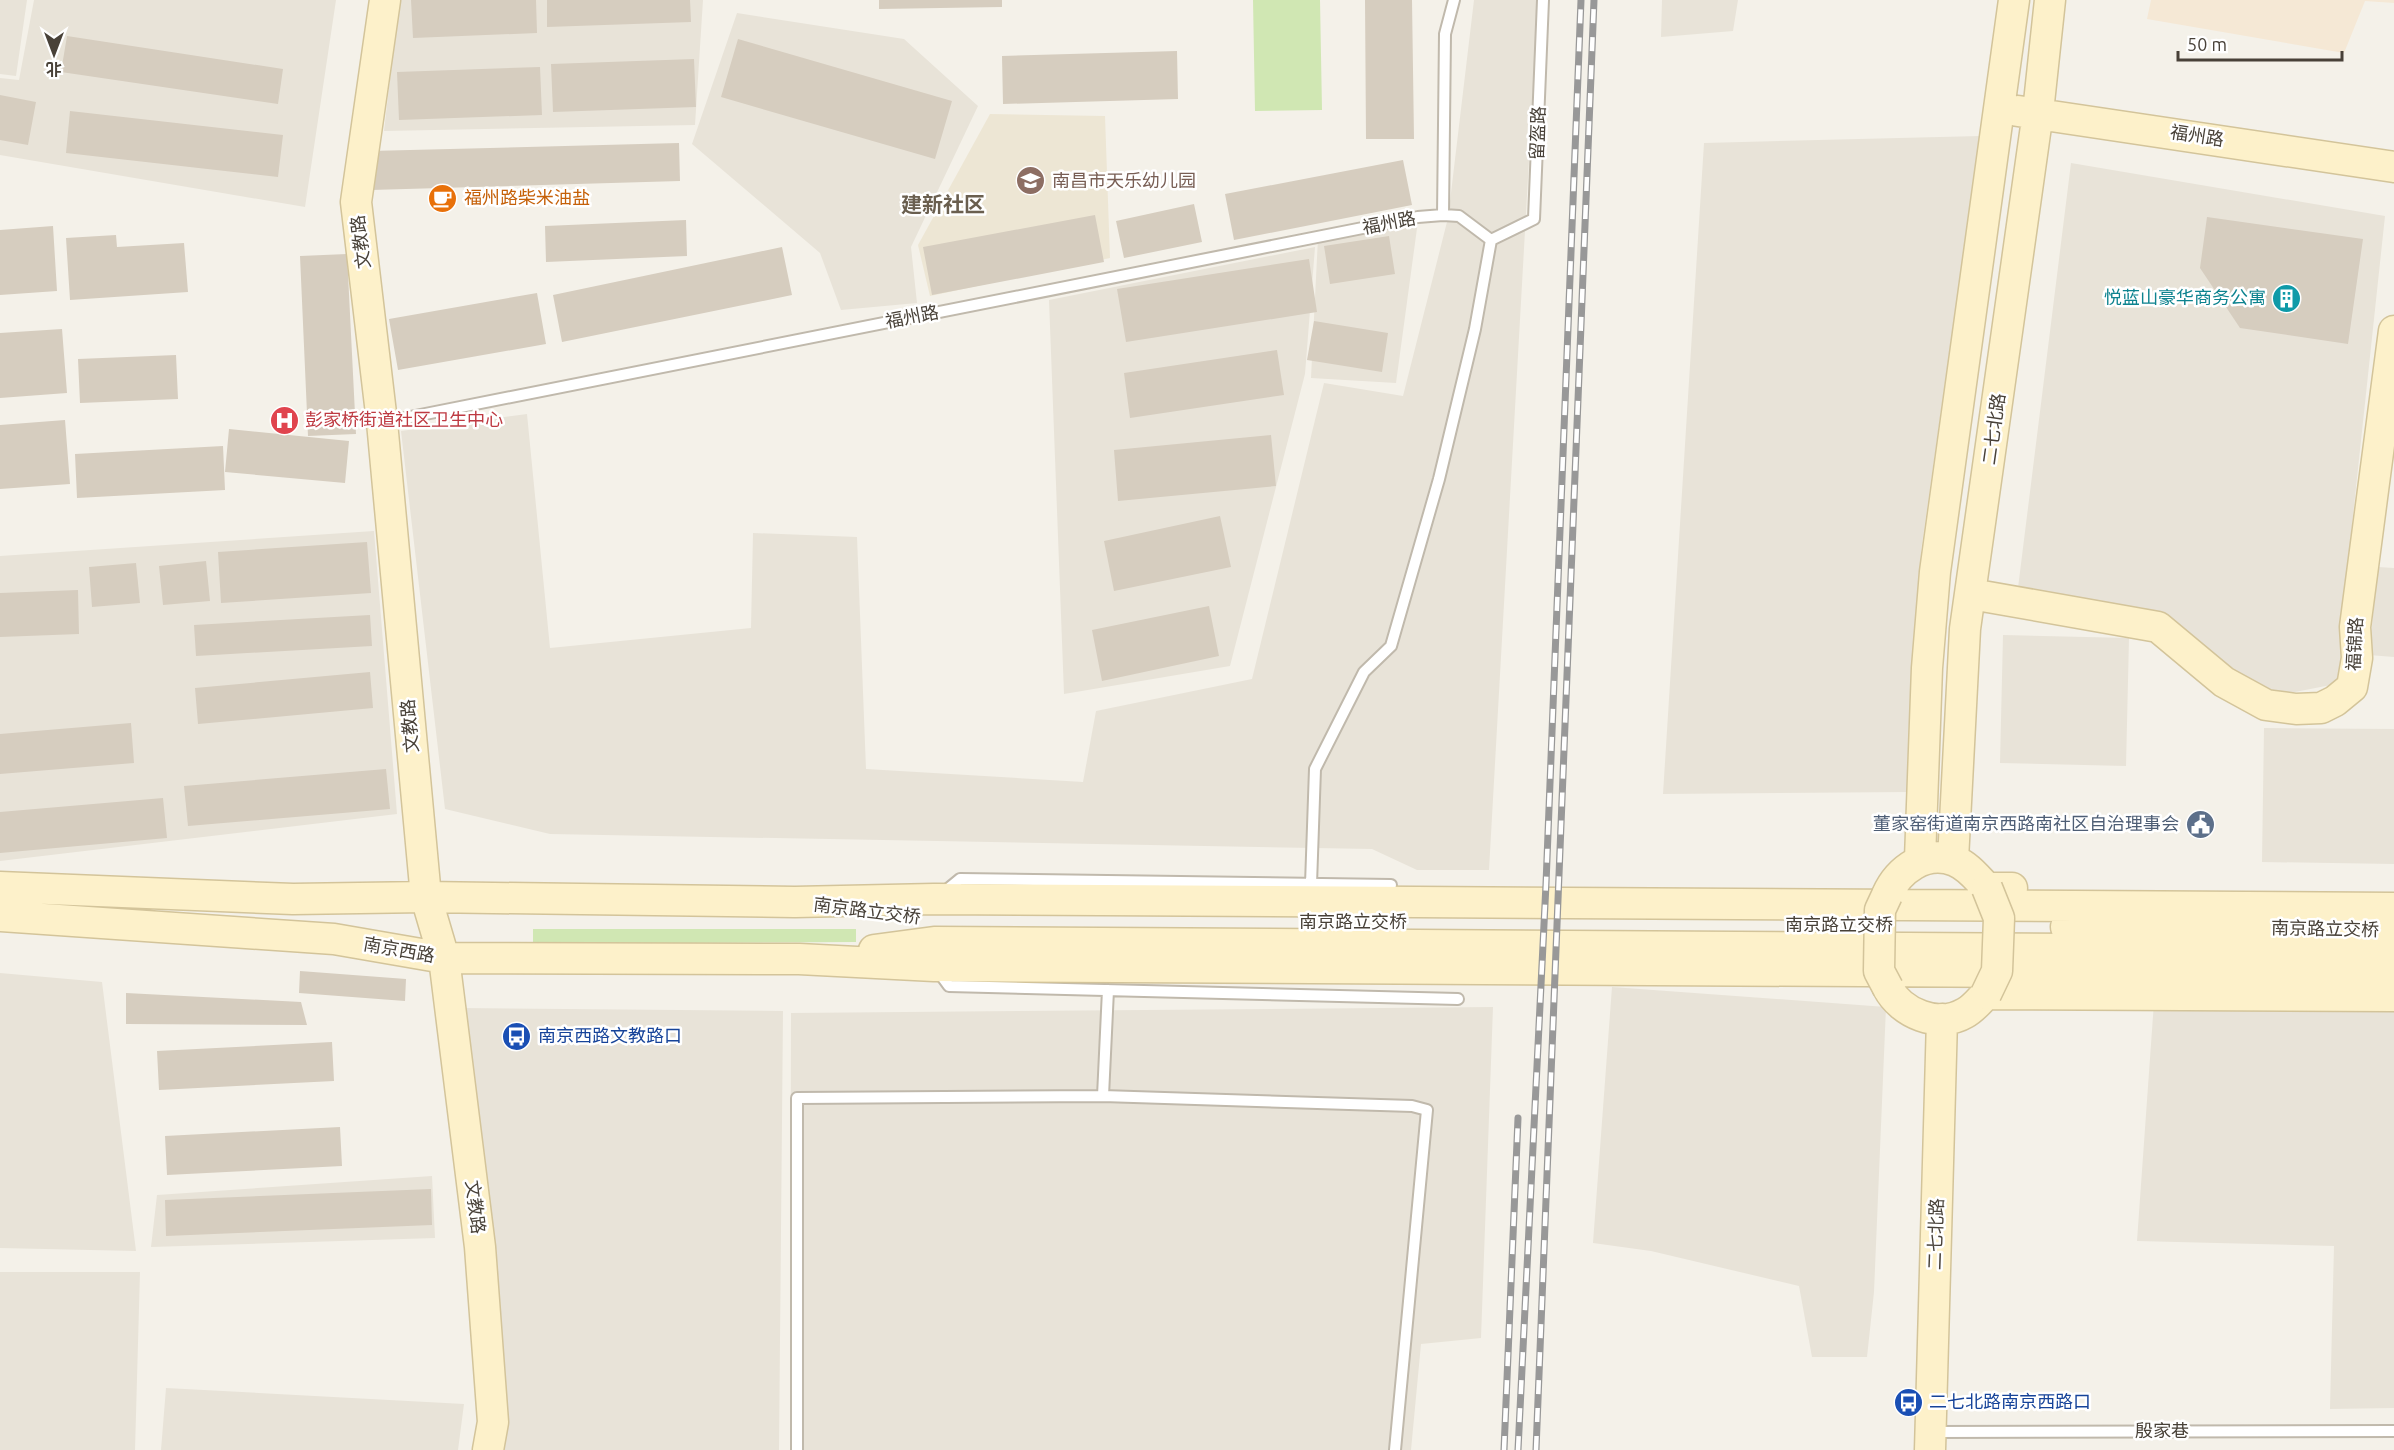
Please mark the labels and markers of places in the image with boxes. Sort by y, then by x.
school or university icon: 南昌市天乐幼儿园 [1015,165,1047,197]
place label: 南昌市天乐幼儿园 [1052,170,1196,190]
cafe icon: 福州路柴米油盐 [427,182,459,214]
place label: 福州路柴米油盐 [464,187,590,207]
building icon: 悦蓝山豪华商务公寓 [2271,282,2303,314]
place label: 悦蓝山豪华商务公寓 [2104,287,2266,307]
hospital icon: 彭家桥街道社区卫生中心 [268,404,300,436]
place label: 彭家桥街道社区卫生中心 [305,409,503,429]
public building icon: 董家窑街道南京西路南社区自治理事会 [2184,808,2216,840]
place label: 董家窑街道南京西路南社区自治理事会 [1873,813,2179,833]
bus stop icon: 南京西路文教路口 [501,1020,533,1052]
place label: 南京西路文教路口 [538,1025,682,1045]
bus stop icon: 二七北路南京西路口 [1892,1386,1924,1418]
place label: 二七北路南京西路口 [1929,1391,2091,1411]

